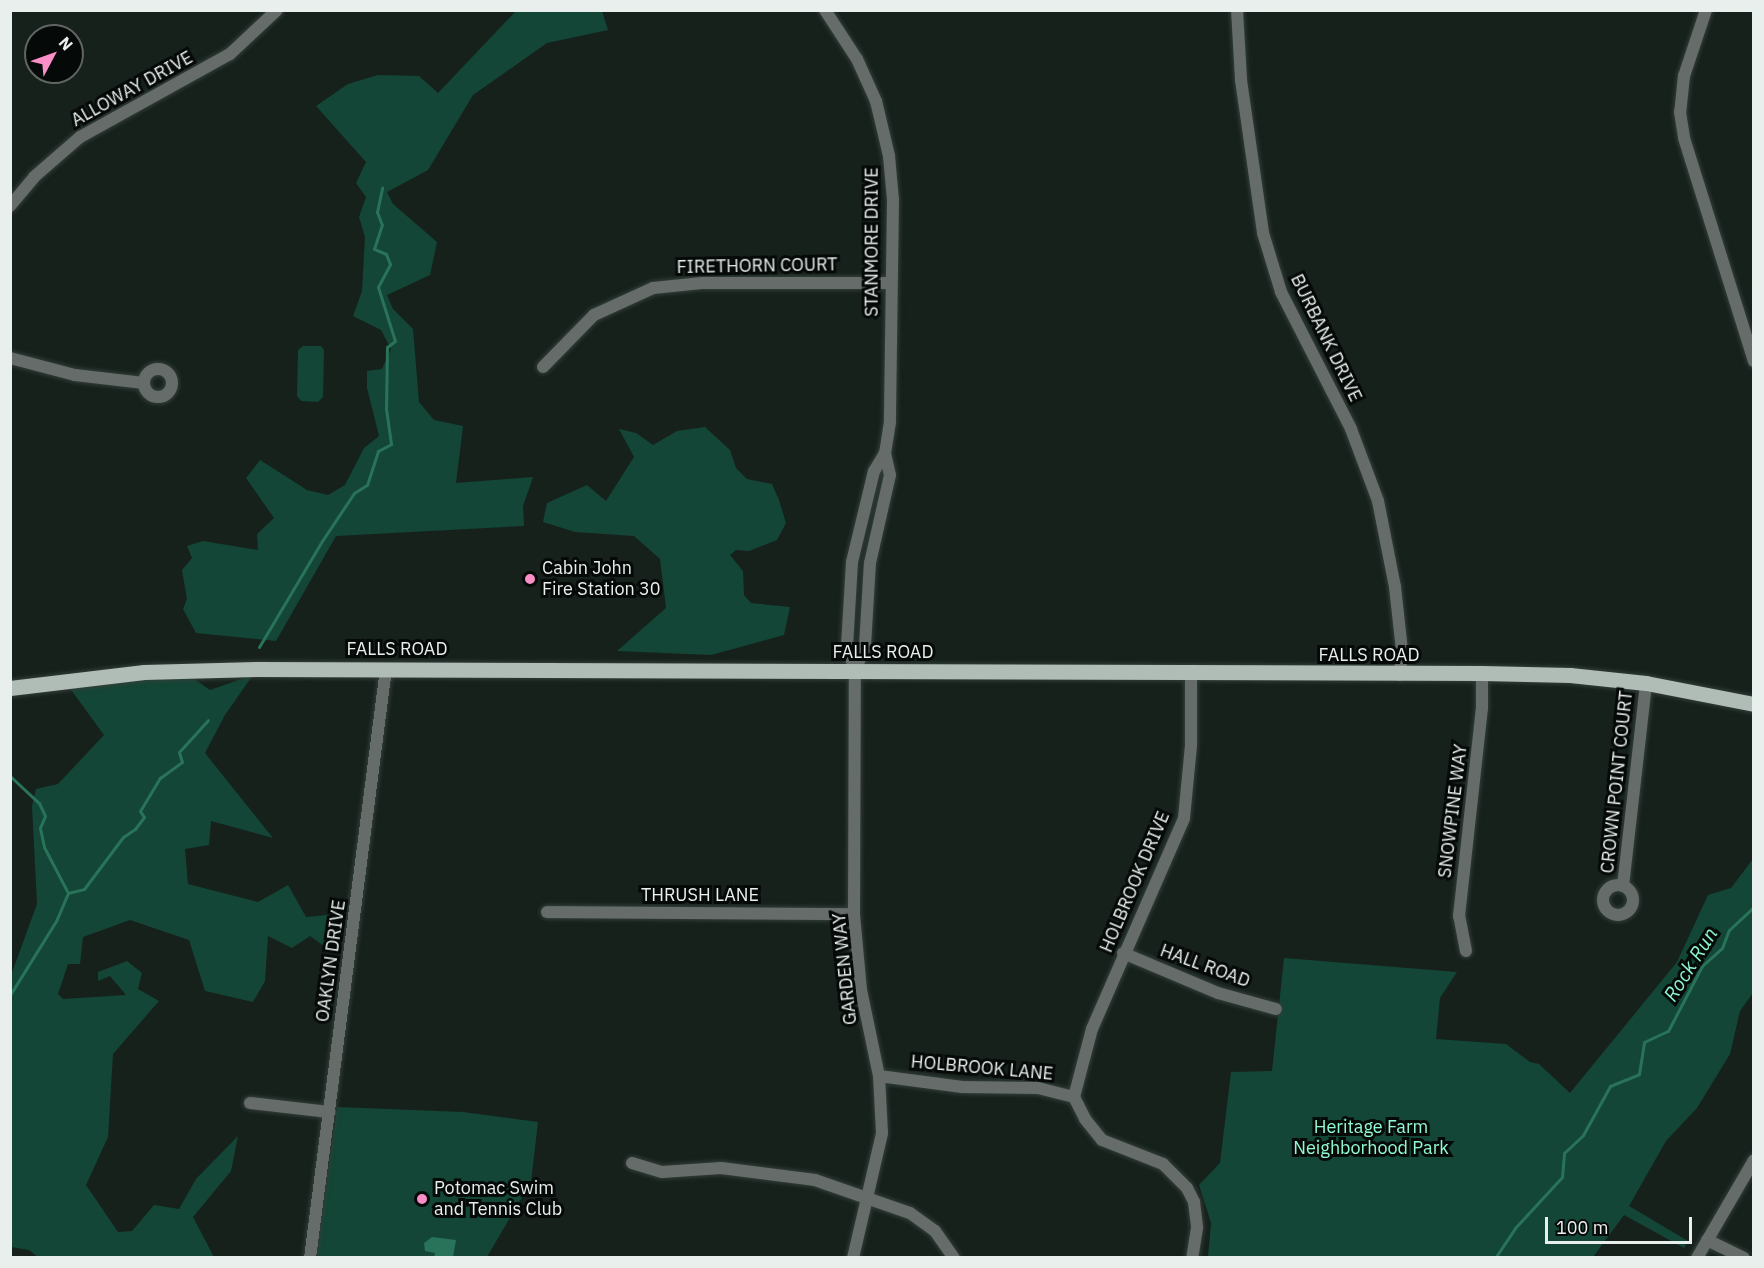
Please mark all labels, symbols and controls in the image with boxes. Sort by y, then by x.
north arrow [24,24,84,84]
text: N [55,33,77,54]
street label: ALLOWAY DRIVE [68,47,196,131]
street label: STANMORE DRIVE [861,167,883,317]
street label: FIRETHORN COURT [676,254,838,278]
street label: BURBANK DRIVE [1286,271,1366,405]
place label: Cabin John Fire Station 30 [542,558,661,600]
marker: Cabin John Fire Station 30 [523,572,537,586]
street label: FALLS ROAD [347,638,447,660]
street label: FALLS ROAD [833,641,933,663]
street label: FALLS ROAD [1319,644,1419,666]
street label: CROWN POINT COURT [1597,690,1637,874]
street label: SNOWPINE WAY [1434,743,1472,879]
street label: HOLBROOK DRIVE [1096,808,1174,956]
street label: THRUSH LANE [641,884,759,906]
street label: OAKLYN DRIVE [312,899,350,1023]
street label: GARDEN WAY [828,912,862,1026]
water label: Rock Run [1658,923,1722,1005]
street label: HALL ROAD [1157,940,1253,992]
street label: HOLBROOK LANE [910,1051,1054,1085]
park label: Heritage Farm Neighborhood Park [1293,1117,1449,1160]
place label: Potomac Swim and Tennis Club [434,1178,562,1220]
marker: Potomac Swim and Tennis Club [415,1192,429,1206]
scale bar [1548,1205,1695,1243]
text: 100 m [1556,1216,1608,1239]

